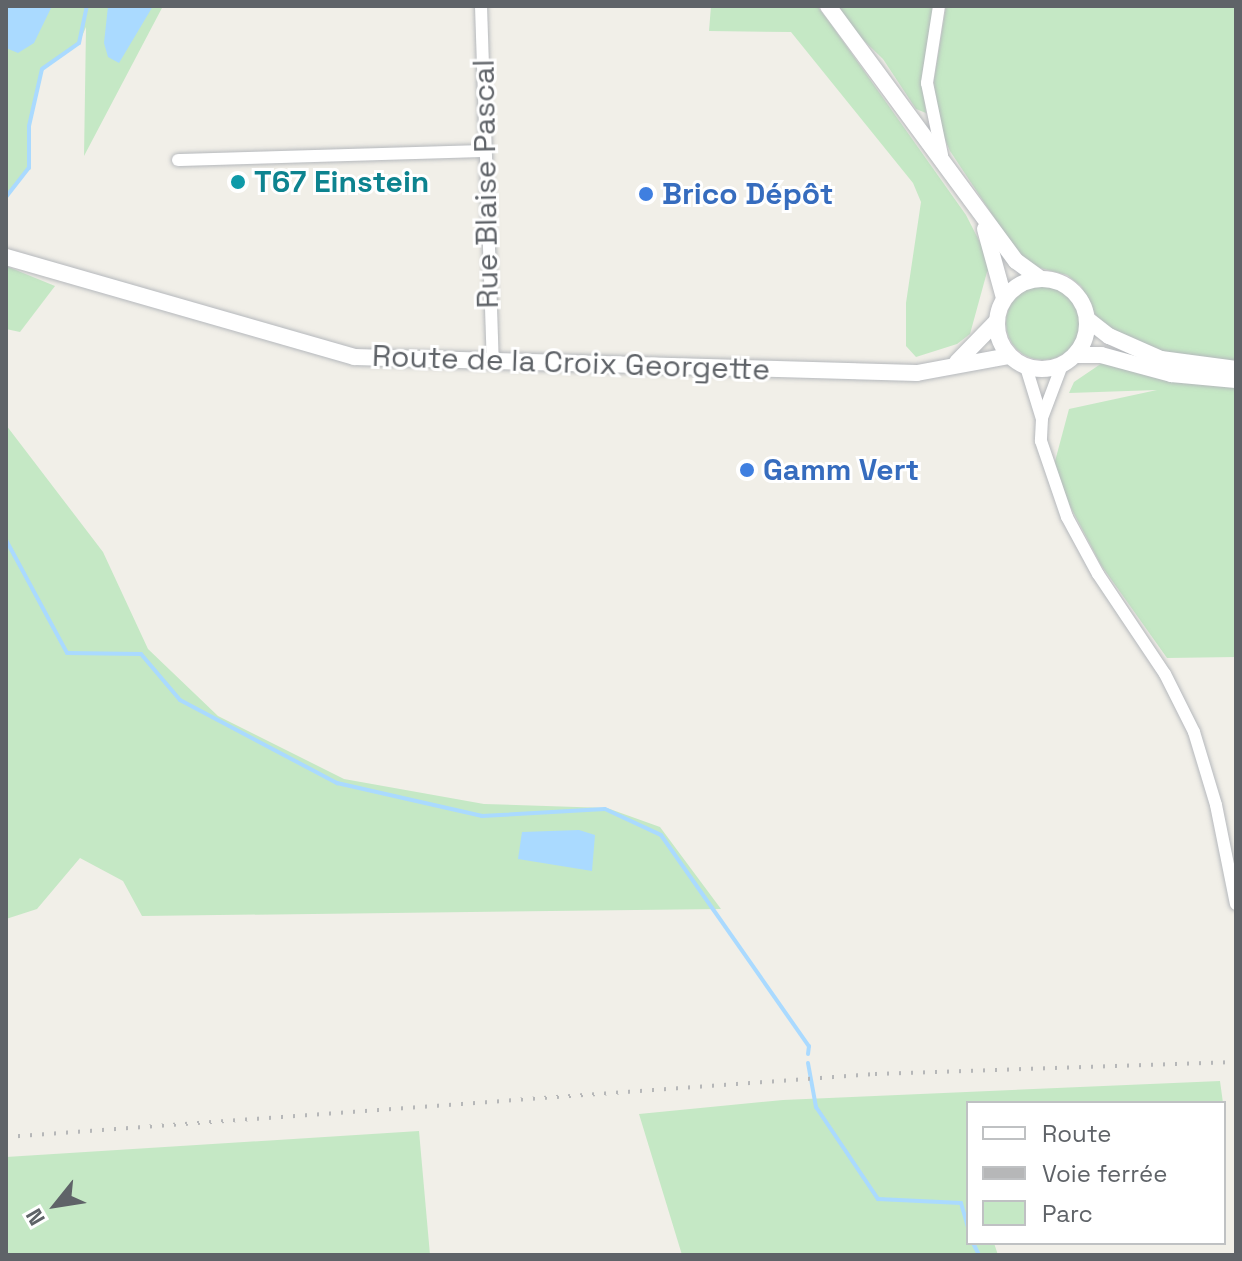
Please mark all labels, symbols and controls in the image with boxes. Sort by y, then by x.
street label: Rue Blaise Pascal [466,59,506,309]
place label: T67 Einstein [254,164,429,200]
marker: T67 Einstein [229,173,247,191]
place label: Brico Dépôt [662,176,833,212]
marker: Brico Dépôt [637,185,655,203]
street label: Route de la Croix Georgette [371,338,771,388]
place label: Gamm Vert [763,452,920,488]
marker: Gamm Vert [738,461,756,479]
legend [966,1101,1226,1245]
text: Route [1042,1118,1111,1149]
text: Voie ferrée [1042,1158,1167,1189]
north arrow [16,1165,96,1245]
text: Parc [1042,1198,1093,1229]
text: N [19,1204,51,1230]

